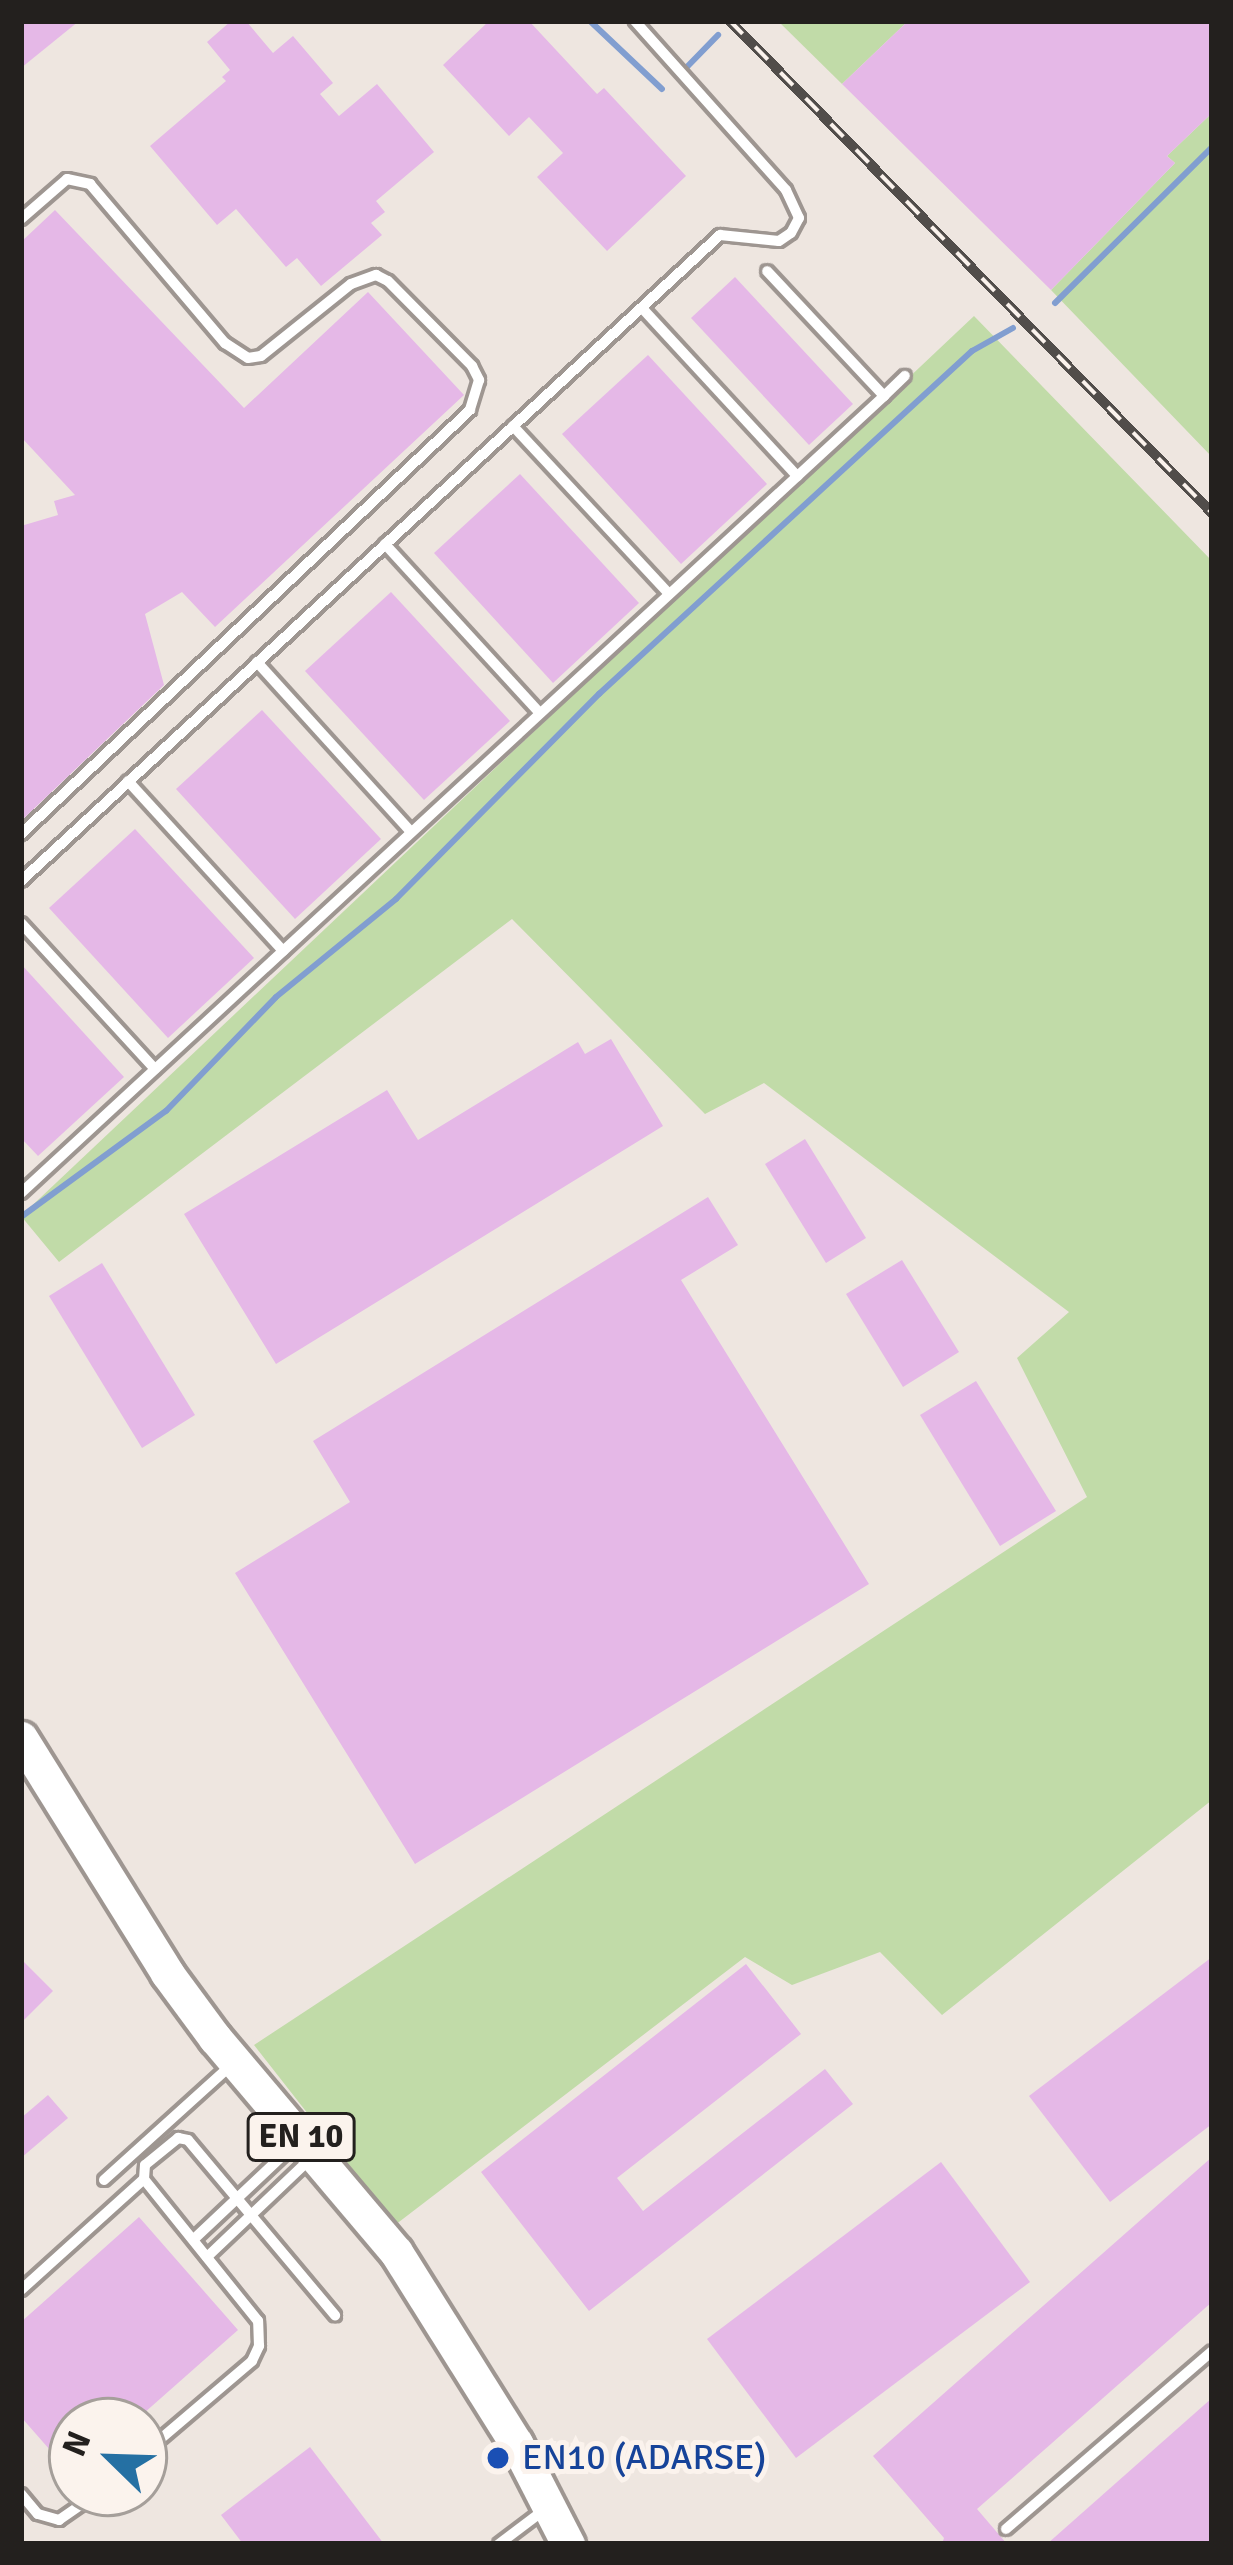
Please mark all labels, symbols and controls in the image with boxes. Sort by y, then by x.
road number: EN 10 [244,2110,358,2164]
north arrow [48,2397,168,2517]
text: N [54,2425,101,2462]
place label: EN10 (ADARSE) [522,2436,766,2480]
marker: EN10 (ADARSE) [485,2445,511,2471]

